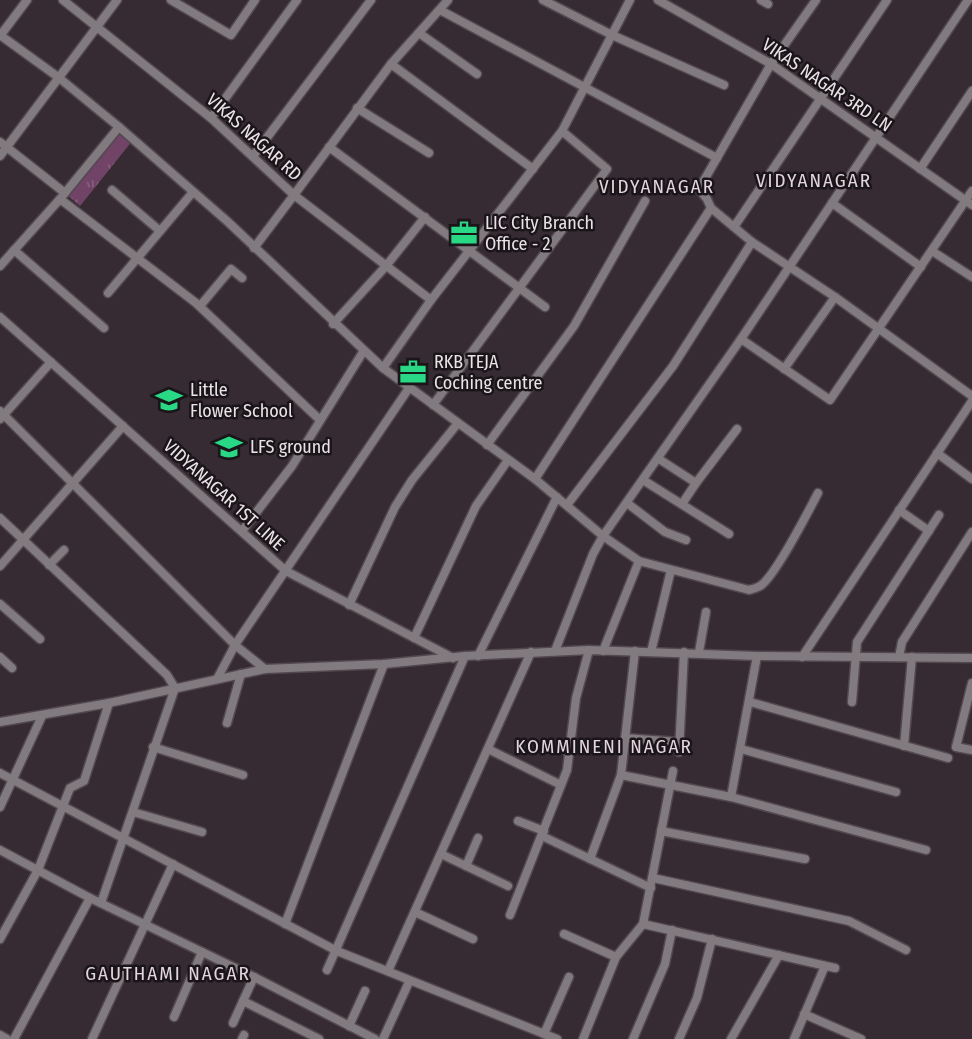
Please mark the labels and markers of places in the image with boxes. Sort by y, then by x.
place label: LIC City Branch Office - 2 [485,212,594,255]
office icon: LIC City Branch Office - 2 [449,218,479,248]
place label: RKB TEJA Coching centre [434,351,543,394]
office icon: RKB TEJA Coching centre [398,357,428,387]
place label: Little Flower School [190,379,293,422]
school or university icon: Little Flower School [154,385,184,415]
school or university icon: LFS ground [214,432,244,462]
place label: LFS ground [250,436,331,458]

